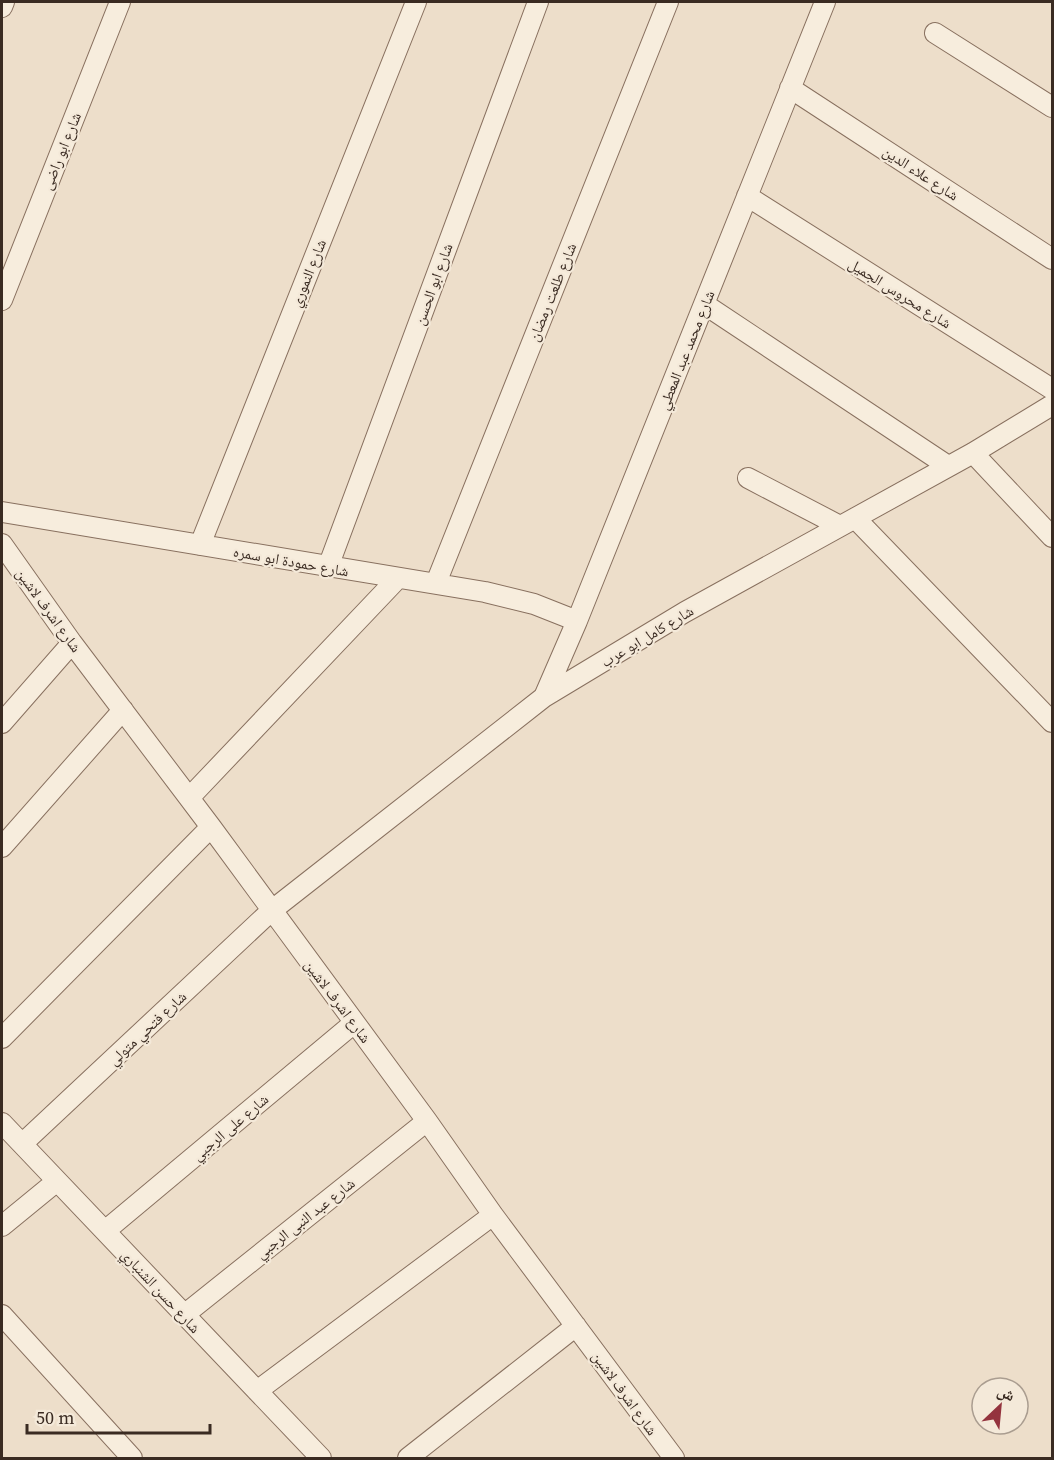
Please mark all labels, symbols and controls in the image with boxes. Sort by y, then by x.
street label: شارع ابو راضى [36,109,86,193]
street label: شارع علاء الدين [879,141,963,205]
street label: شارع النموري [285,236,333,311]
street label: شارع ابو الحسن [408,240,458,328]
street label: شارع طلعت رمضان [523,240,581,344]
street label: شارع محروس الجميل [844,253,956,333]
street label: شارع محمد عبد المعطي [652,287,721,414]
street label: شارع حمودة ابو سمره [232,540,351,582]
street label: شارع اشرف لاشين [11,564,87,657]
street label: شارع كامل ابو عرب [597,600,697,672]
street label: شارع اشرف لاشين [300,955,376,1047]
street label: شارع فتحي متولي [103,986,192,1071]
street label: شارع على الرجبي [187,1089,274,1167]
street label: شارع عبد النبى الرجبي [251,1172,360,1265]
street label: شارع حسن الشنباري [115,1244,206,1339]
street label: شارع اشرف لاشين [587,1347,663,1440]
north arrow [970,1376,1030,1436]
text: ش [994,1379,1019,1406]
scale bar [27,1397,210,1435]
text: 50 m [36,1405,74,1430]

